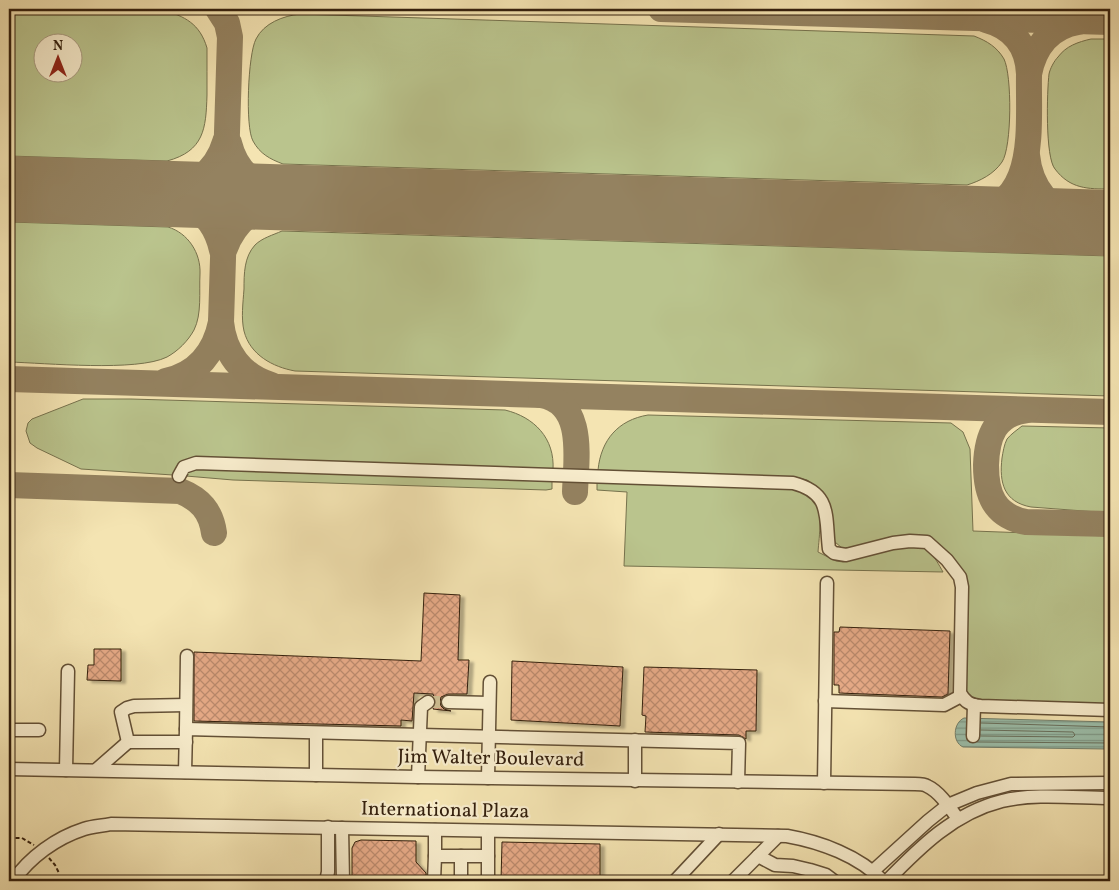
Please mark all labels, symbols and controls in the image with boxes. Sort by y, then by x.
north arrow [32,32,82,82]
text: N [53,37,63,56]
street label: Jim Walter Boulevard [397,743,585,775]
street label: International Plaza [361,796,529,826]

